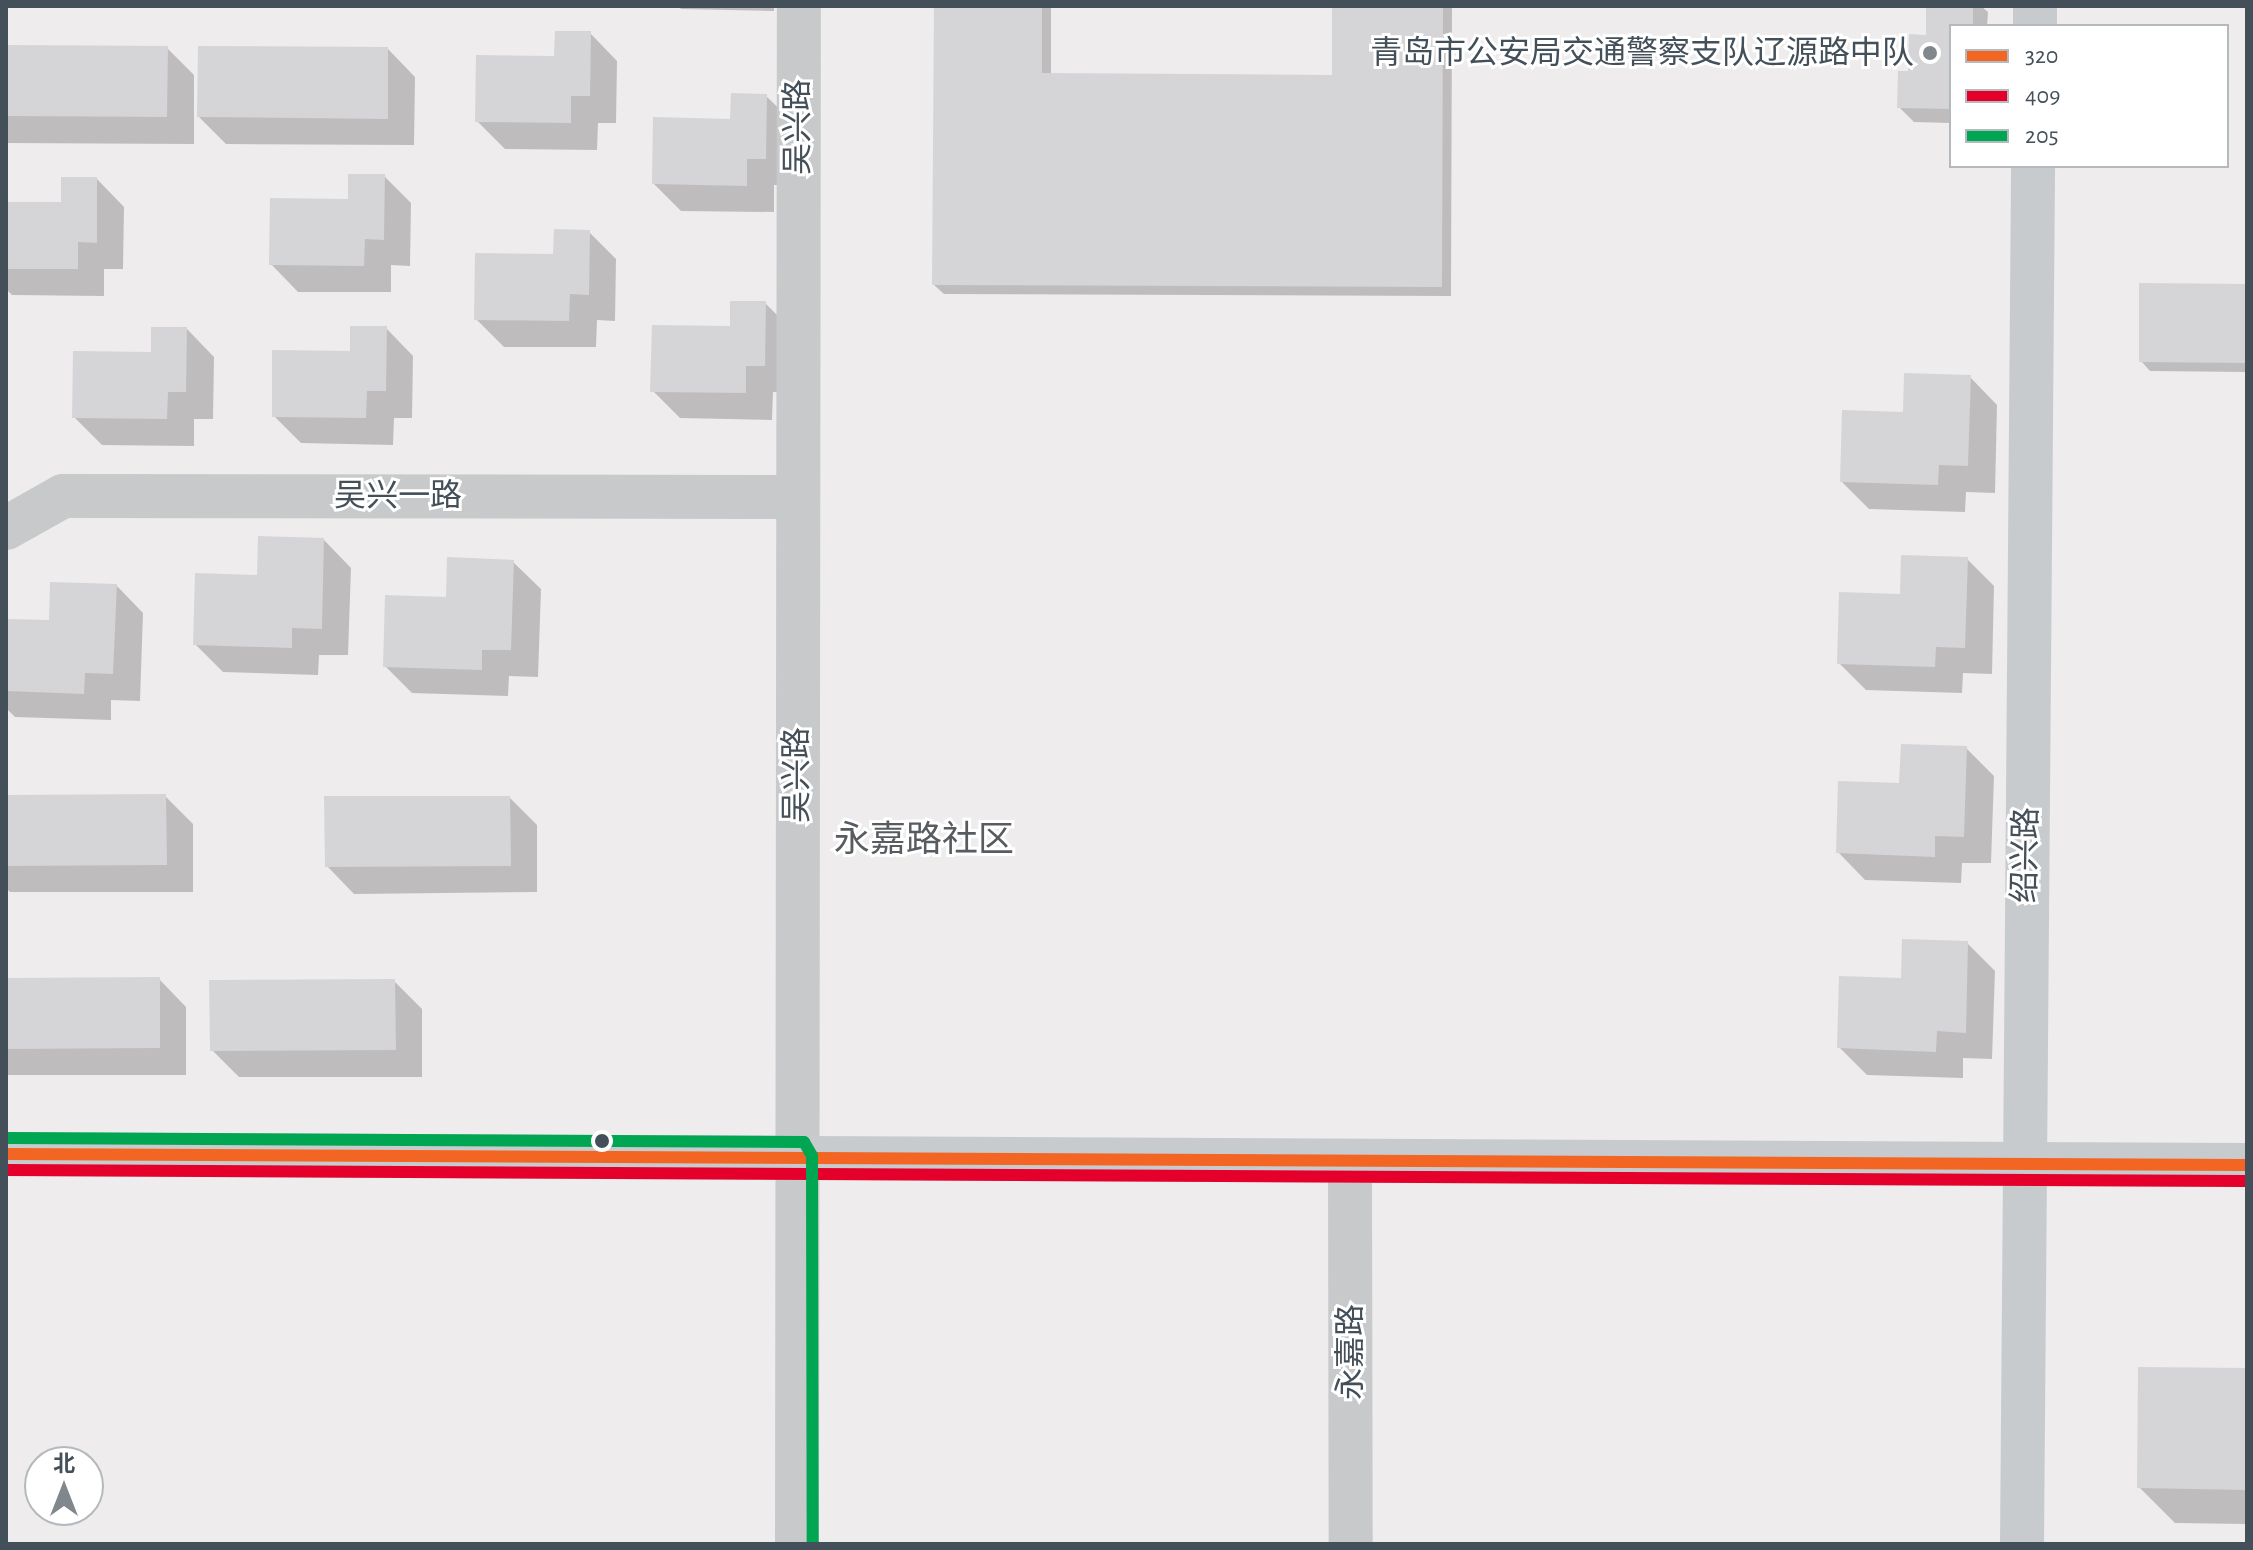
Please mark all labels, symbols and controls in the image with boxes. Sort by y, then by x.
legend [1949,24,2229,168]
place label: 青岛市公安局交通警察支队辽源路中队 [1370,34,1914,72]
marker: 青岛市公安局交通警察支队辽源路中队 [1921,44,1939,62]
text: 320 [2025,44,2058,68]
street label: 吴兴路 [779,79,817,175]
text: 409 [2025,84,2061,108]
text: 205 [2025,124,2059,148]
street label: 吴兴一路 [334,477,462,515]
street label: 吴兴路 [778,727,816,823]
street label: 绍兴路 [2006,807,2046,903]
district label: 永嘉路社区 [834,819,1014,863]
unlabelled marker [594,1133,610,1149]
street label: 永嘉路 [1332,1304,1370,1400]
north arrow [24,1446,104,1526]
text: 北 [53,1453,75,1475]

